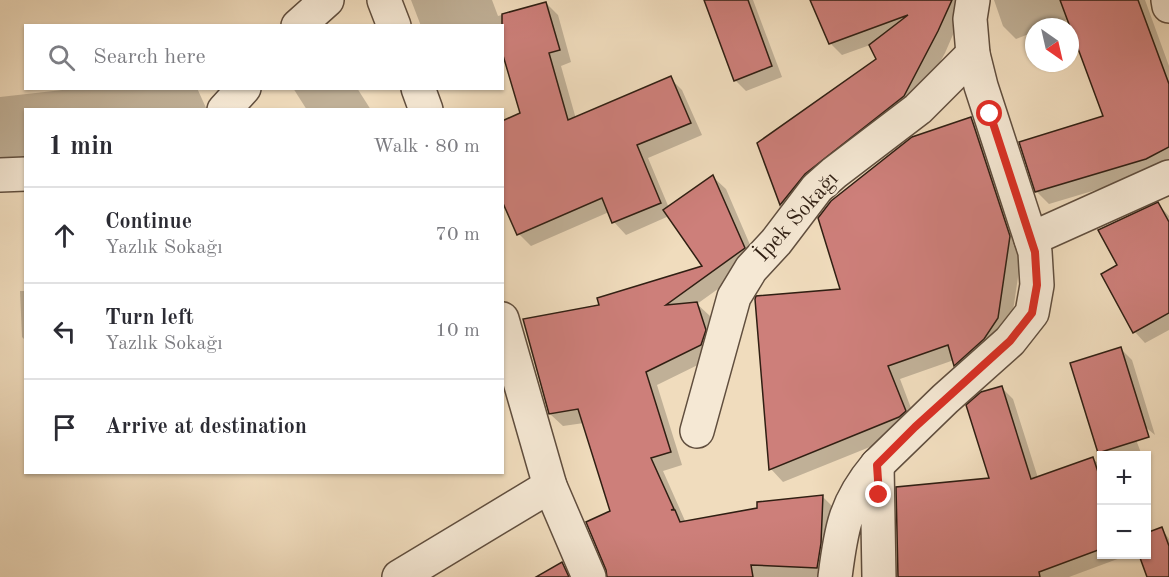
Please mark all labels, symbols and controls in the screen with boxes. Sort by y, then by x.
north arrow [1025,18,1079,72]
search box [24,24,504,90]
icon: search [45,41,78,74]
text: Search here [93,46,206,68]
route start [976,100,1002,126]
text: 1 min [48,134,113,160]
text: Walk · 80 m [373,137,480,157]
street label: İpek Sokağı [749,166,843,266]
text: Continue [105,211,192,233]
icon: ahead [48,219,81,252]
text: 70 m [435,225,480,245]
text: Yazlık Sokağı [105,238,223,258]
text: Turn left [105,307,194,329]
icon: left [48,315,81,348]
text: 10 m [435,321,480,341]
text: Yazlık Sokağı [105,334,223,354]
icon: arrive [48,411,81,444]
text: Arrive at destination [105,416,307,438]
map controls [1097,451,1151,559]
button: + [1097,451,1151,505]
route end [865,481,891,507]
button: − [1097,505,1151,559]

